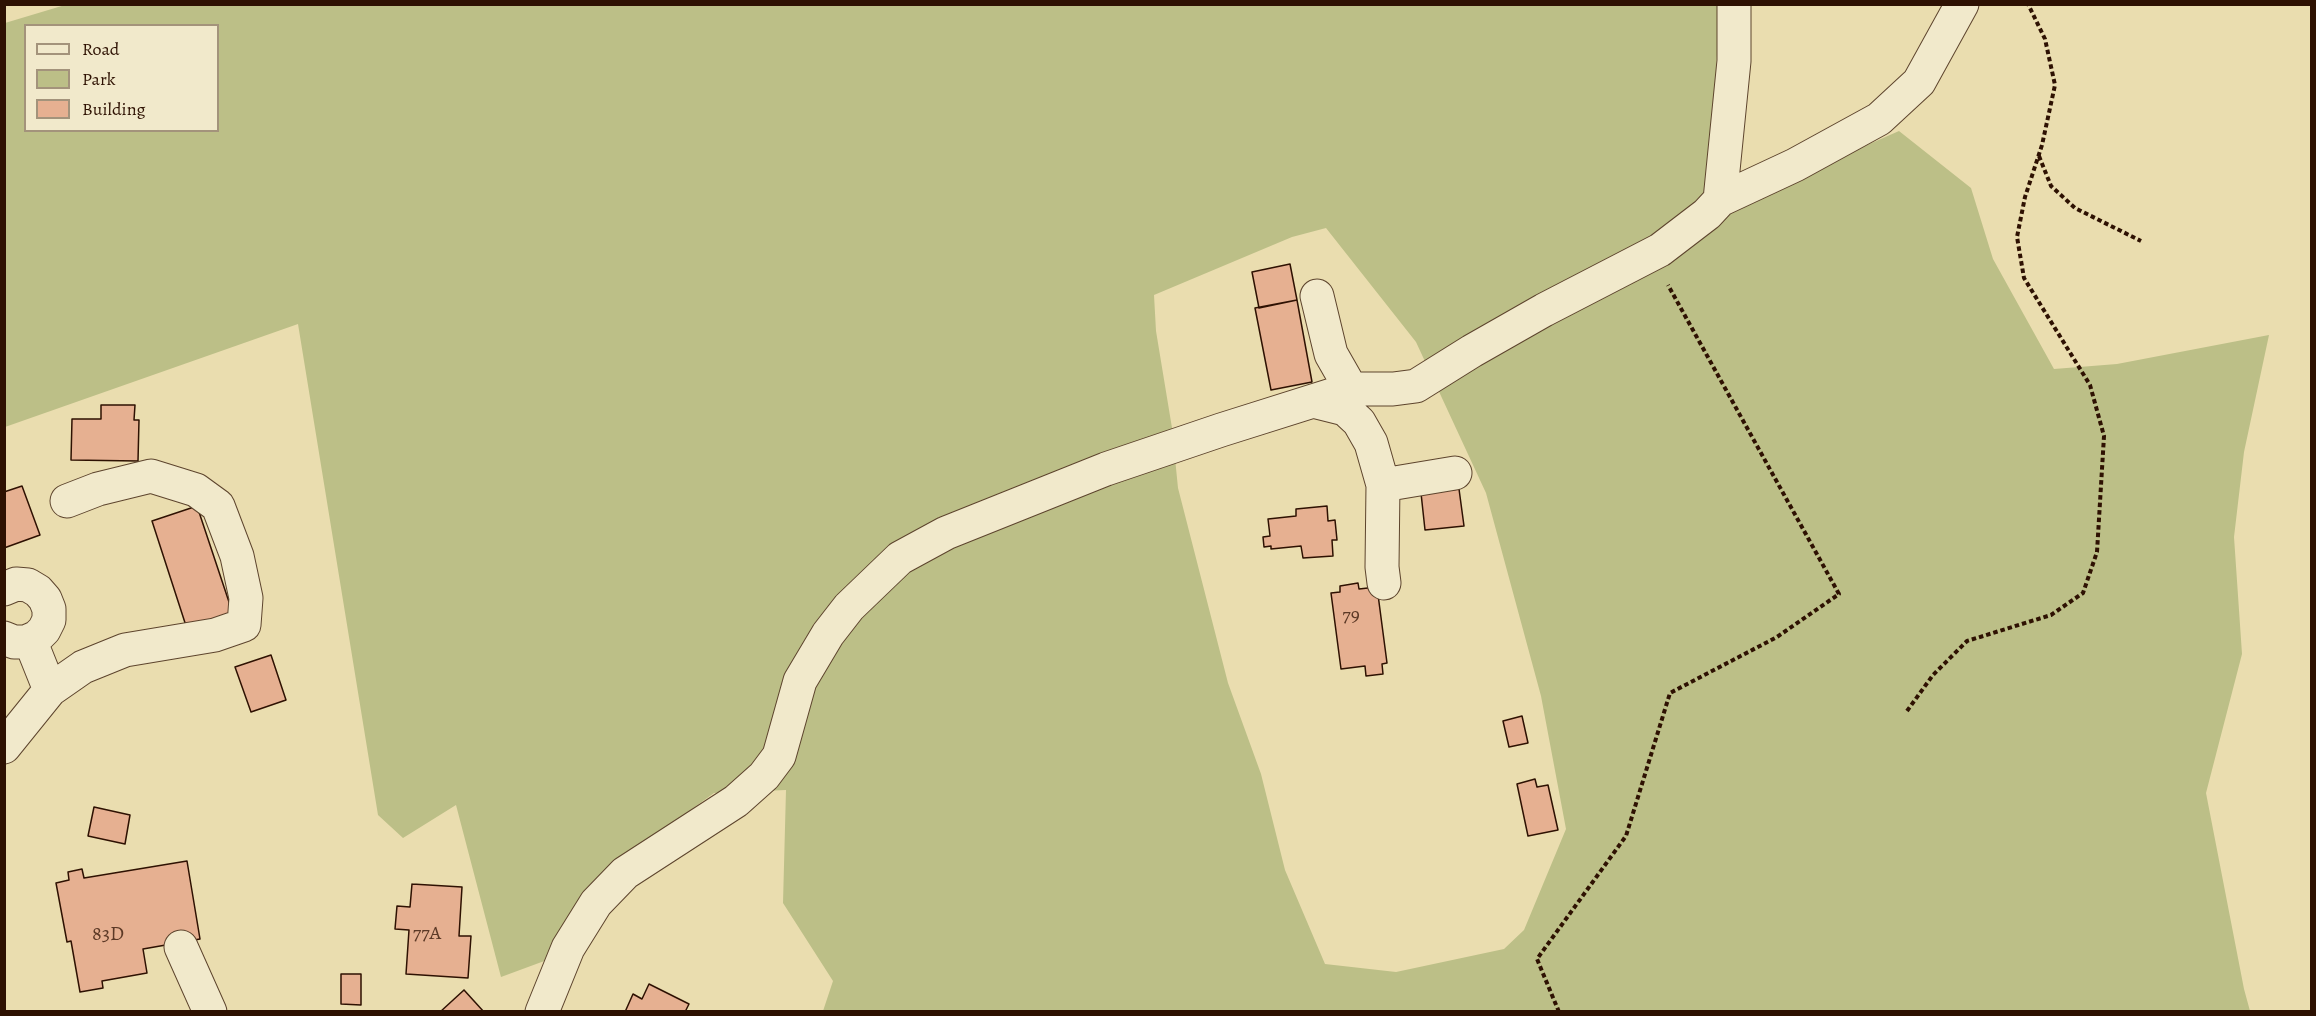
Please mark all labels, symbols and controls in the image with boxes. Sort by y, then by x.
legend [24,24,219,132]
text: Road [82,37,119,61]
text: Park [82,67,116,91]
text: Building [82,97,146,121]
house number: 79 [1342,604,1360,628]
house number: 77A [413,922,441,946]
house number: 83D [92,923,124,947]

